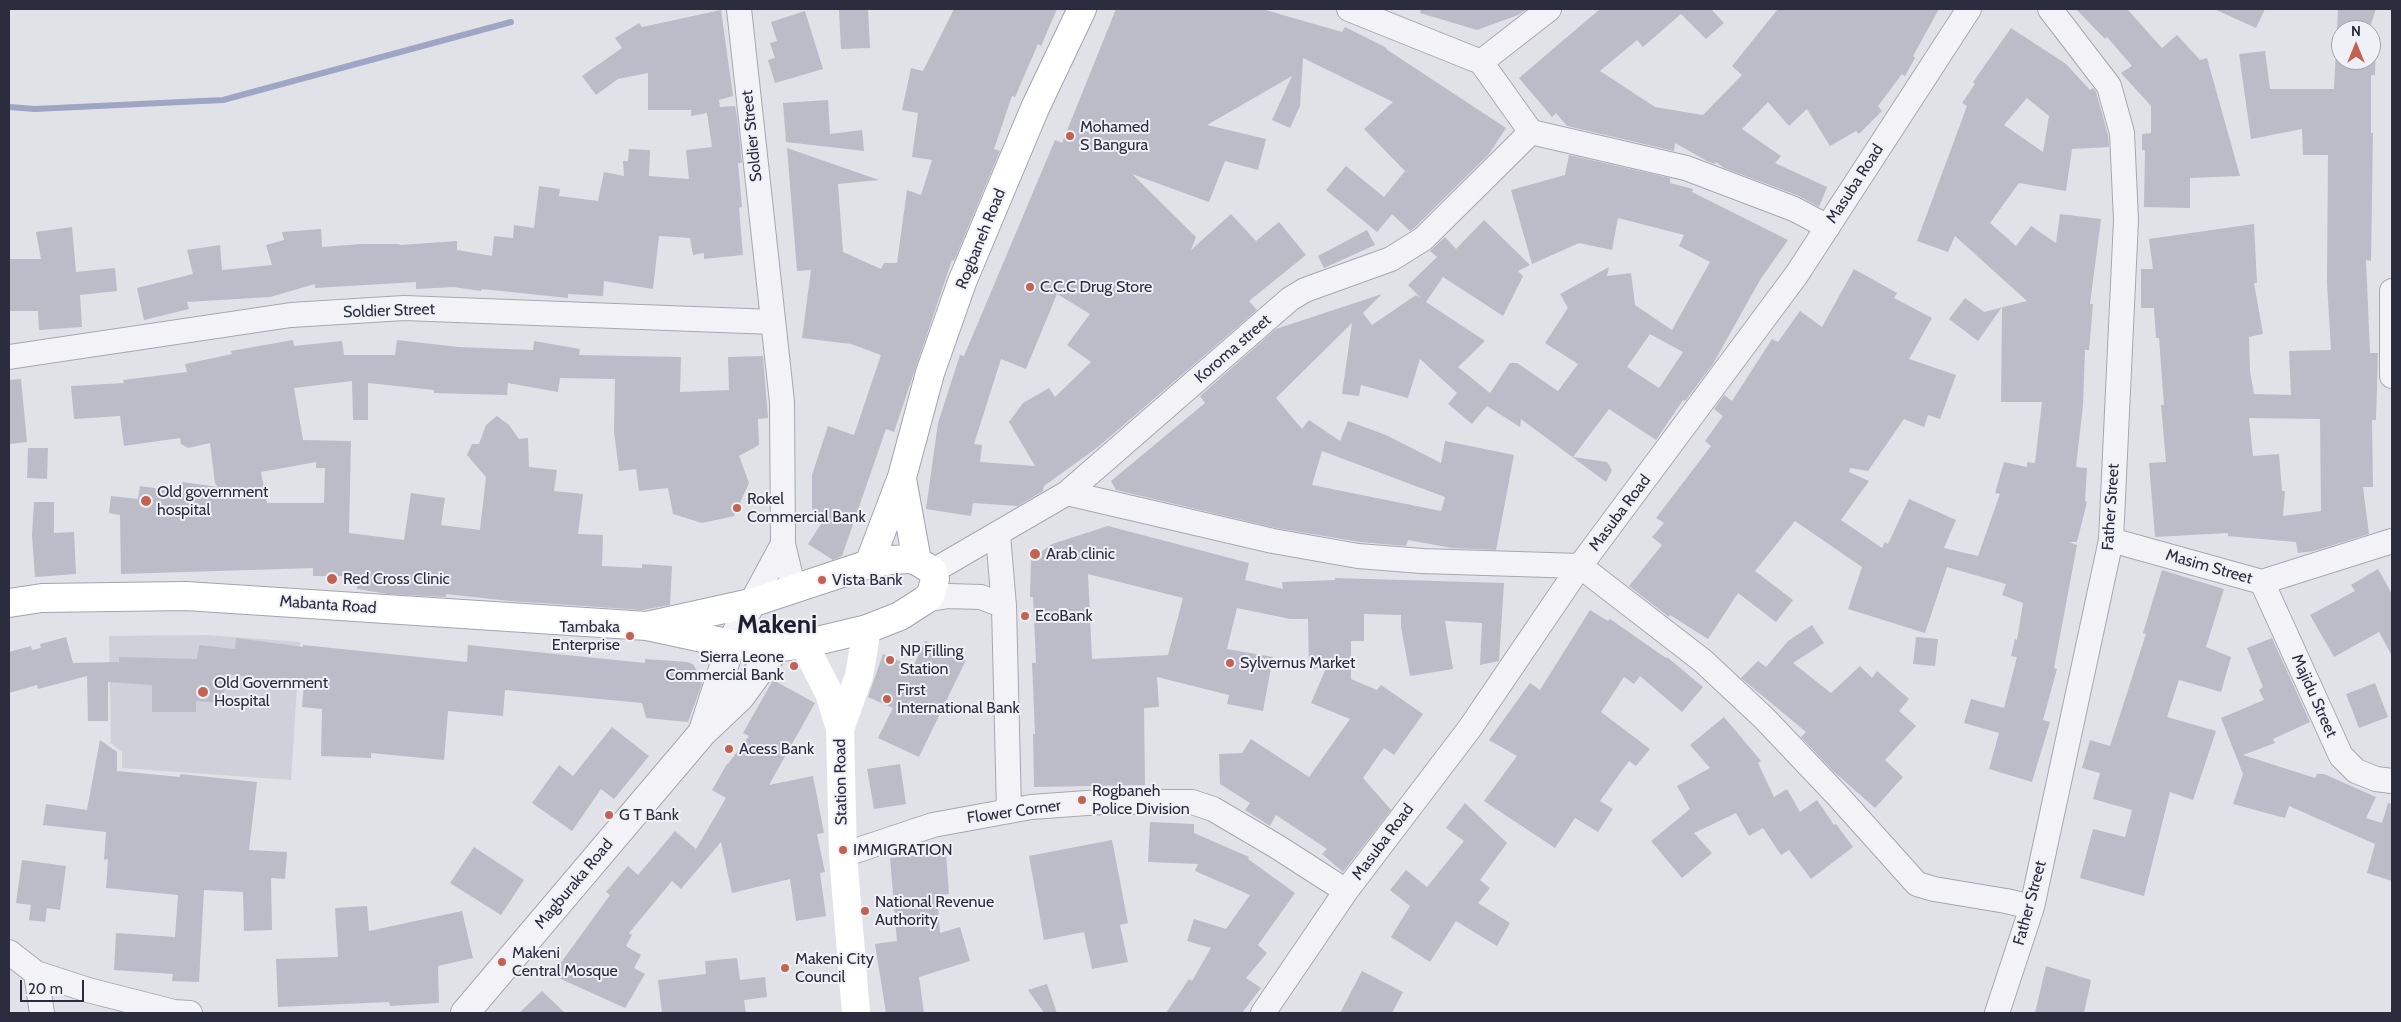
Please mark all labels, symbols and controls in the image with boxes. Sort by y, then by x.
north arrow [2331,20,2381,70]
text: N [2351,22,2361,40]
street label: Soldier Street [738,89,766,183]
place label: Mohamed S Bangura [1080,117,1149,155]
marker: Mohamed S Bangura [1064,130,1076,142]
street label: Masuba Road [1822,141,1888,227]
street label: Rogbaneh Road [952,186,1010,292]
place label: C.C.C Drug Store [1040,277,1152,297]
marker: C.C.C Drug Store [1024,281,1036,293]
street label: Soldier Street [343,300,435,322]
street label: Koroma street [1191,311,1275,387]
street label: Father Street [2098,463,2124,551]
street label: Masuba Road [1585,471,1655,555]
place label: Old government hospital [157,482,268,520]
place label: Rokel Commercial Bank [747,489,866,527]
marker: Old government hospital [139,494,153,508]
marker: Rokel Commercial Bank [731,502,743,514]
place label: Arab clinic [1046,544,1115,564]
street label: Masim Street [2163,545,2255,589]
marker: Arab clinic [1028,547,1042,561]
place label: Red Cross Clinic [343,569,450,589]
place label: Vista Bank [832,570,902,590]
marker: Red Cross Clinic [325,572,339,586]
marker: Vista Bank [816,574,828,586]
street label: Mabanta Road [279,592,377,618]
place label: EcoBank [1035,606,1093,626]
district label: Makeni [737,609,817,641]
marker: EcoBank [1019,610,1031,622]
place label: Tambaka Enterprise [552,617,620,655]
marker: Tambaka Enterprise [624,630,636,642]
place label: NP Filling Station [900,641,964,679]
place label: Sierra Leone Commercial Bank [665,647,784,685]
street label: Majidu Street [2287,651,2341,741]
place label: Sylvernus Market [1240,653,1355,673]
marker: NP Filling Station [884,654,896,666]
marker: Sylvernus Market [1224,657,1236,669]
marker: Sierra Leone Commercial Bank [788,660,800,672]
place label: Old Government Hospital [214,673,328,711]
place label: First International Bank [897,680,1020,718]
marker: Old Government Hospital [196,685,210,699]
marker: First International Bank [881,693,893,705]
street label: Station Road [831,738,851,826]
place label: Acess Bank [739,739,814,759]
marker: Acess Bank [723,743,735,755]
place label: Rogbaneh Police Division [1092,781,1190,819]
marker: Rogbaneh Police Division [1076,794,1088,806]
street label: Flower Corner [966,796,1062,828]
street label: Masuba Road [1348,800,1418,884]
place label: G T Bank [619,805,679,825]
marker: G T Bank [603,809,615,821]
street label: Magburaka Road [531,835,617,933]
place label: IMMIGRATION [853,840,953,860]
marker: IMMIGRATION [837,844,849,856]
street label: Father Street [2009,858,2051,948]
place label: National Revenue Authority [875,892,994,930]
marker: National Revenue Authority [859,905,871,917]
place label: Makeni Central Mosque [512,943,618,981]
place label: Makeni City Council [795,949,874,987]
marker: Makeni Central Mosque [496,956,508,968]
marker: Makeni City Council [779,962,791,974]
scale bar [22,970,86,1002]
text: 20 m [28,980,63,998]

